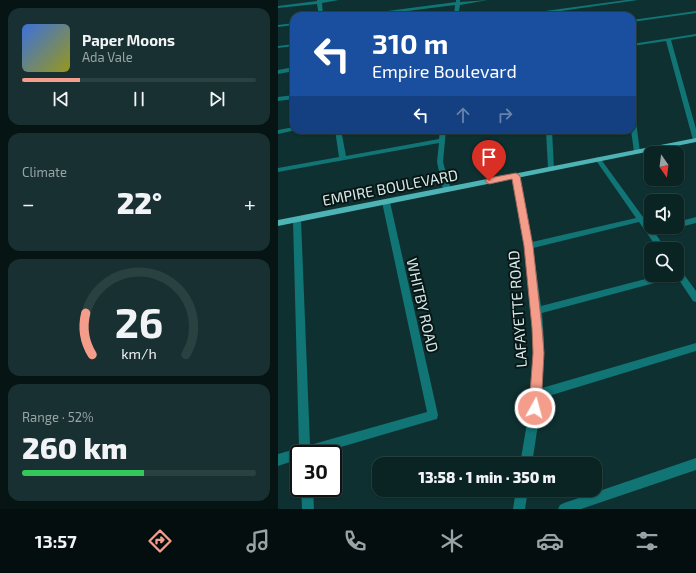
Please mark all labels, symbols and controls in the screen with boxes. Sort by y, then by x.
text: 310 m [372,26,448,60]
icon: left [306,28,358,80]
text: Paper Moons [82,31,175,49]
text: Ada Vale [82,49,133,65]
text: Empire Boulevard [372,60,517,82]
icon: previous [50,88,72,110]
icon: pause [128,88,150,110]
icon: next [206,88,228,110]
icon: left [410,104,432,126]
icon: ahead [452,104,474,126]
icon: right [494,104,516,126]
pin [472,140,506,181]
icon: arrive [478,146,500,168]
north arrow [644,146,684,186]
map controls [644,146,684,282]
text: Climate [22,164,67,180]
street label: EMPIRE BOULEVARD [321,165,459,209]
text: 22° [117,184,162,220]
text: − [22,190,35,216]
text: + [244,190,256,216]
button: sound [644,194,684,234]
button: search [644,242,684,282]
street label: LAFAYETTE ROAD [504,250,530,368]
street label: WHITBY ROAD [403,256,443,354]
text: 26 [115,296,163,346]
text: km/h [121,345,157,362]
position arrow [514,387,556,429]
text: Range · 52% [22,409,94,425]
text: 260 km [22,429,128,465]
speed limit sign: 30 [290,445,342,497]
text: 13:58 · 1 min · 350 m [418,468,556,486]
icon: directions [146,527,174,555]
icon: music [244,527,272,555]
icon: phone [341,527,369,555]
icon: climate [438,527,466,555]
icon: car [536,527,564,555]
icon: filters [633,527,661,555]
text: 13:57 [35,530,77,552]

